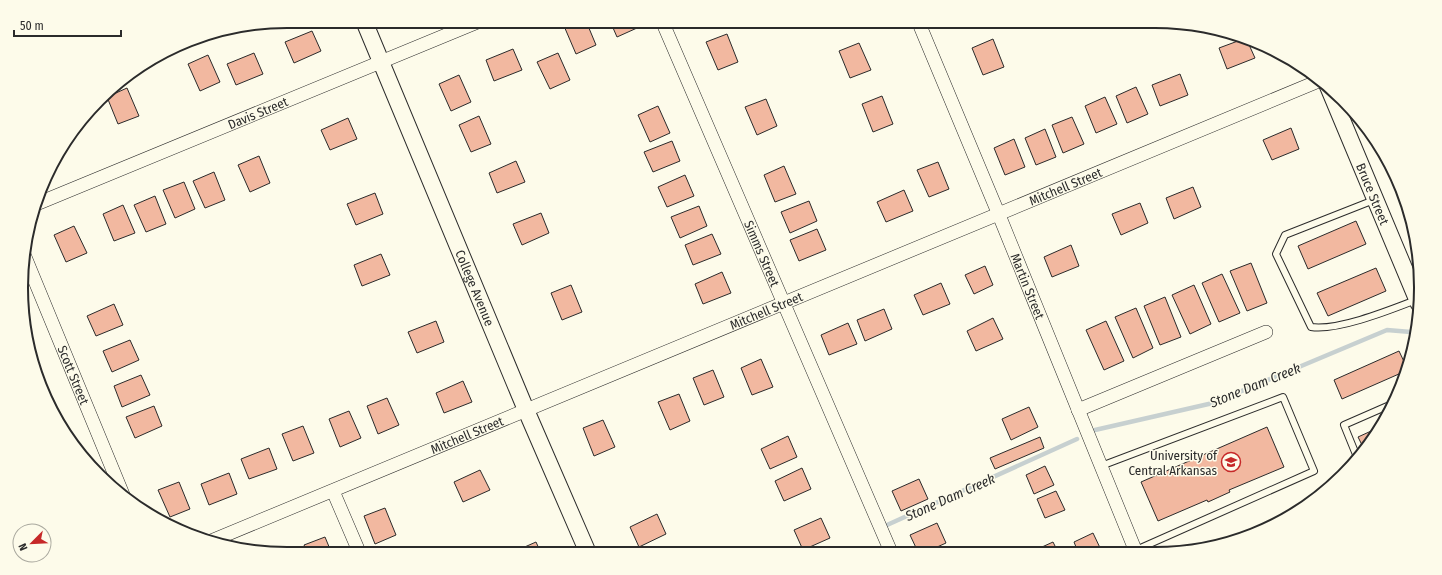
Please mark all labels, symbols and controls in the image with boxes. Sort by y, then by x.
scale bar [14,12,121,38]
text: 50 m [20,19,44,33]
street label: Davis Street [226,94,291,132]
street label: Bruce Street [1353,161,1392,228]
street label: Mitchell Street [1027,165,1105,208]
street label: Simms Street [741,218,783,289]
street label: College Avenue [452,248,497,328]
street label: Martin Street [1007,251,1048,322]
street label: Mitchell Street [728,289,806,333]
street label: Scott Street [54,344,92,407]
water label: Stone Dam Creek [1206,359,1303,412]
street label: Mitchell Street [428,413,506,457]
place label: University of Central Arkansas [1129,448,1218,478]
school or university icon: University of Central Arkansas [1220,451,1242,473]
water label: Stone Dam Creek [902,470,998,525]
north arrow [12,523,52,563]
text: N [16,541,31,553]

